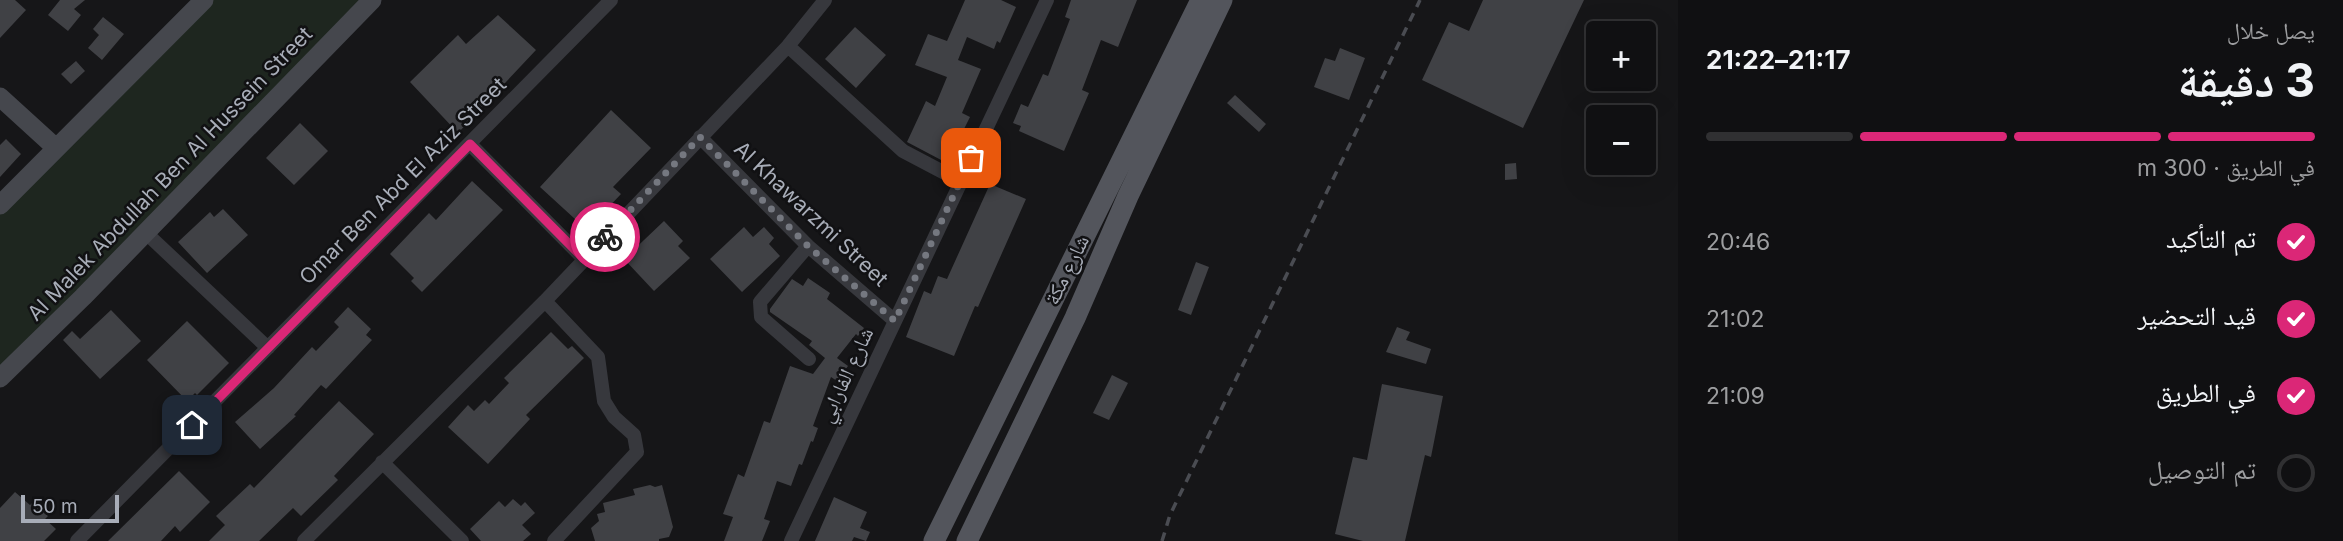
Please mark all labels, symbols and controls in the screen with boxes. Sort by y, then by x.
text: يصل خلال [2227,17,2315,45]
street label: Al Malek Abdullah Ben Al Hussein Street [22,21,317,326]
map controls [1586,21,1656,175]
button: + [1586,21,1656,91]
text: 21:17–21:22 [1706,44,1851,75]
text: 3 دقيقة [2178,52,2315,108]
street label: Omar Ben Abd El Aziz Street [294,72,511,289]
button: − [1586,105,1656,175]
pin [941,128,1001,188]
street label: Al Khawarzmi Street [729,136,893,291]
icon: bag [952,139,990,177]
text: في الطريق · 300 m [2137,154,2315,182]
courier [570,202,640,272]
icon: bike [586,218,624,256]
text: تم التأكيد [2166,223,2256,254]
icon: check [2277,223,2315,261]
text: 20:46 [1706,228,1770,256]
street label: شارع مكة [1039,231,1095,309]
text: قيد التحضير [2138,300,2256,331]
icon: check [2277,300,2315,338]
text: 21:02 [1706,305,1765,333]
street label: شارع الفارابي [813,323,882,428]
text: في الطريق [2156,377,2256,408]
icon: check [2277,377,2315,415]
text: 21:09 [1706,382,1765,410]
pin [162,395,222,455]
icon: home [173,406,211,444]
text: تم التوصيل [2148,454,2256,485]
scale bar [21,492,119,524]
text: 50 m [32,495,78,518]

